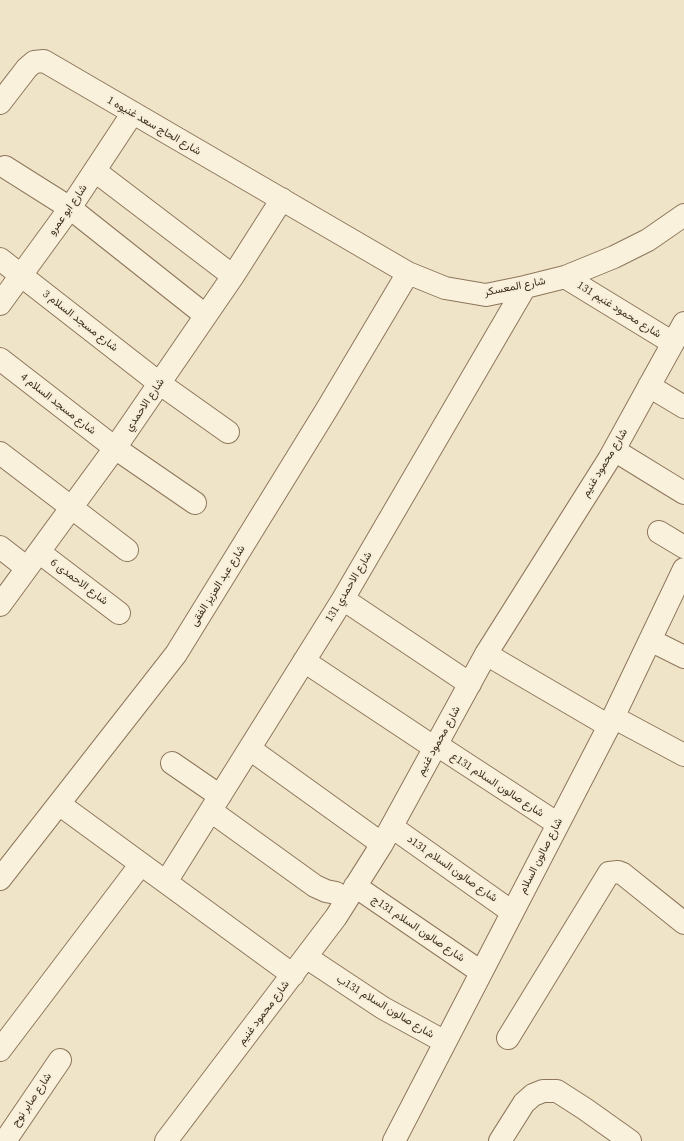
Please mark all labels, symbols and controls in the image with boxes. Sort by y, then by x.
street label: شارع الحاج سعد غنيوه 1 [105,94,203,158]
street label: شارع ابو عمرو [46,182,90,238]
street label: شارع المعسكر [483,275,547,299]
street label: شارع محمود غنيم 131 [575,279,663,341]
street label: شارع مسجد السلام 3 [40,287,120,355]
street label: شارع مسجد السلام 4 [18,370,98,438]
street label: شارع الاحمدي [123,376,167,434]
street label: شارع محمود غنيم [579,426,631,500]
street label: شارع عبد العزيز الفقى [188,543,248,629]
street label: شارع الاحمدي 131 [323,549,375,625]
street label: شارع الاحمدى 6 [48,556,110,608]
street label: شارع محمود غنيم [414,704,464,778]
street label: شارع صالون السلام 131ع [448,750,546,820]
street label: شارع صالون السلام [516,816,566,896]
street label: شارع صالون السلام 131د [404,833,500,905]
street label: شارع صالون السلام 131ج [369,893,467,965]
street label: شارع صالون السلام 131ب [334,973,436,1041]
street label: شارع محمود غنيم [235,978,293,1048]
street label: شارع صابر نوح [9,1071,55,1129]

